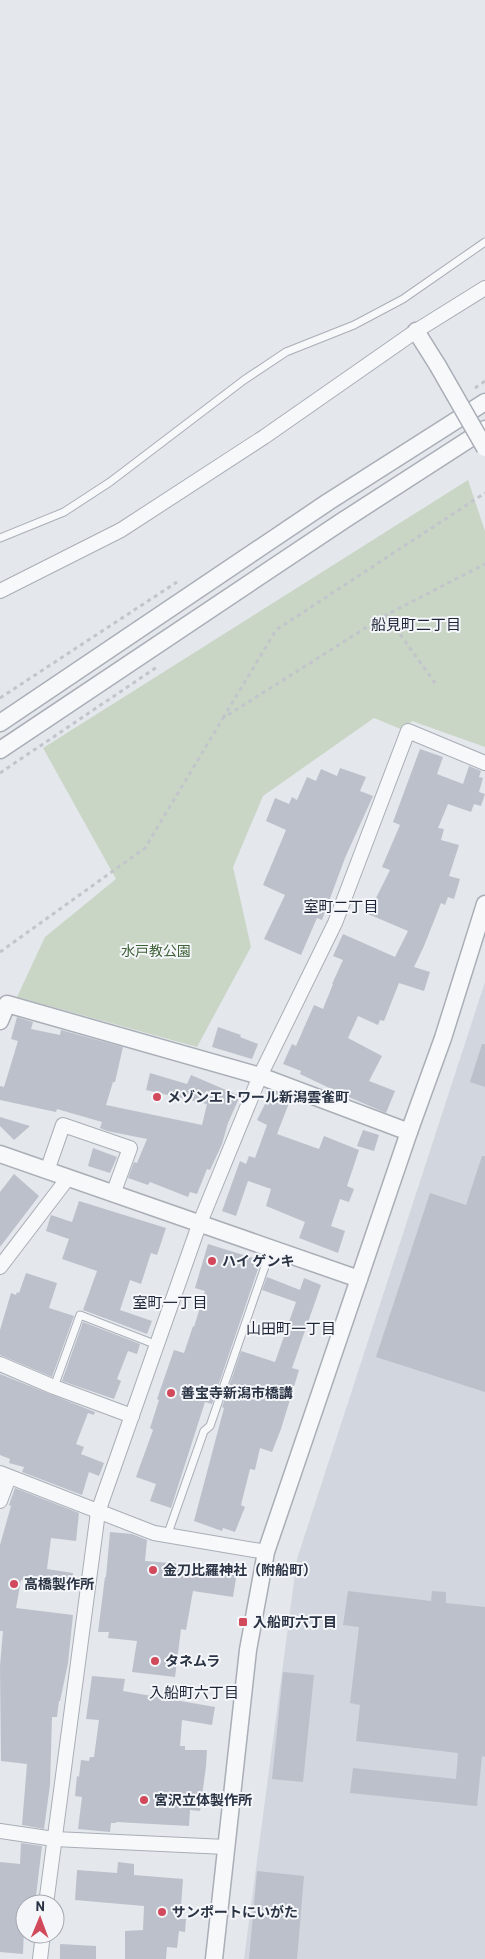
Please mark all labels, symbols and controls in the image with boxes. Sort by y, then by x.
district label: 船見町二丁目 [371,615,461,633]
district label: 室町二丁目 [303,897,379,915]
park label: 水戸教公園 [121,942,191,959]
place label: メゾンエトワール新潟雲雀町 [167,1088,349,1105]
marker: メゾンエトワール新潟雲雀町 [151,1091,163,1103]
place label: ハイ ゲンキ [222,1252,295,1269]
marker: ハイ ゲンキ [206,1255,218,1267]
district label: 室町一丁目 [132,1293,208,1311]
district label: 山田町一丁目 [246,1319,336,1337]
place label: 善宝寺新潟市橋講 [181,1384,293,1401]
marker: 善宝寺新潟市橋講 [165,1387,177,1399]
place label: 金刀比羅神社（附船町） [163,1561,317,1578]
marker: 金刀比羅神社（附船町） [147,1564,159,1576]
place label: 高橋製作所 [24,1575,94,1592]
marker: 高橋製作所 [8,1578,20,1590]
place label: 入船町六丁目 [253,1613,337,1630]
marker: 入船町六丁目 [237,1616,249,1628]
place label: タネムラ [165,1652,220,1669]
marker: タネムラ [149,1655,161,1667]
district label: 入船町六丁目 [149,1683,239,1701]
place label: 宮沢立体製作所 [154,1791,252,1808]
marker: 宮沢立体製作所 [138,1794,150,1806]
north arrow [15,1894,65,1944]
text: N [35,1897,45,1914]
place label: サンポートにいがた [172,1903,298,1920]
marker: サンポートにいがた [156,1906,168,1918]

